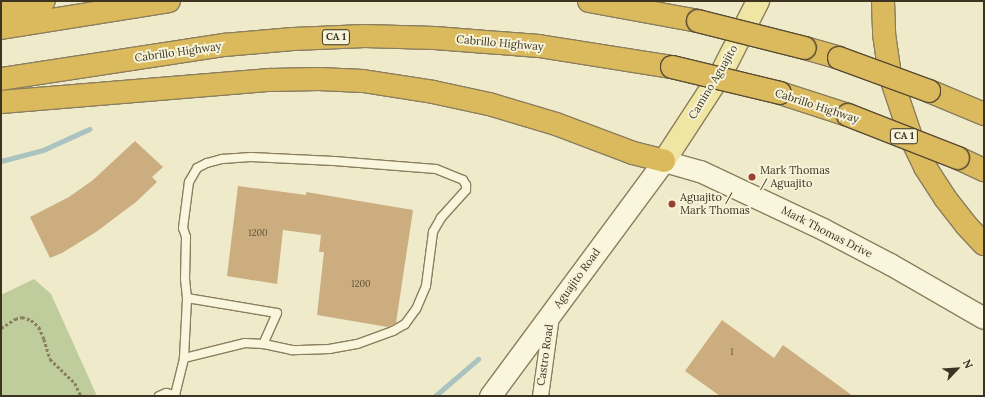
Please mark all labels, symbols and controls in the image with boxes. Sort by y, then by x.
road number: CA 1 [321,29,351,45]
street label: Cabrillo Highway [456,33,544,53]
street label: Cabrillo Highway [134,39,222,65]
street label: Camino Aguajito [686,42,740,122]
street label: Cabrillo Highway [773,86,861,126]
road number: CA 1 [889,128,919,144]
place label: Mark Thomas / Aguajito [760,164,830,190]
marker: Mark Thomas / Aguajito [747,172,757,182]
place label: Aguajito / Mark Thomas [680,191,750,217]
marker: Aguajito / Mark Thomas [667,199,677,209]
street label: Mark Thomas Drive [779,203,875,261]
house number: 1200 [248,228,268,238]
street label: Aguajito Road [551,246,603,310]
house number: 1200 [351,279,371,289]
street label: Castro Road [534,323,556,387]
house number: 1 [730,347,734,357]
north arrow [937,349,977,389]
text: N [960,357,976,371]

